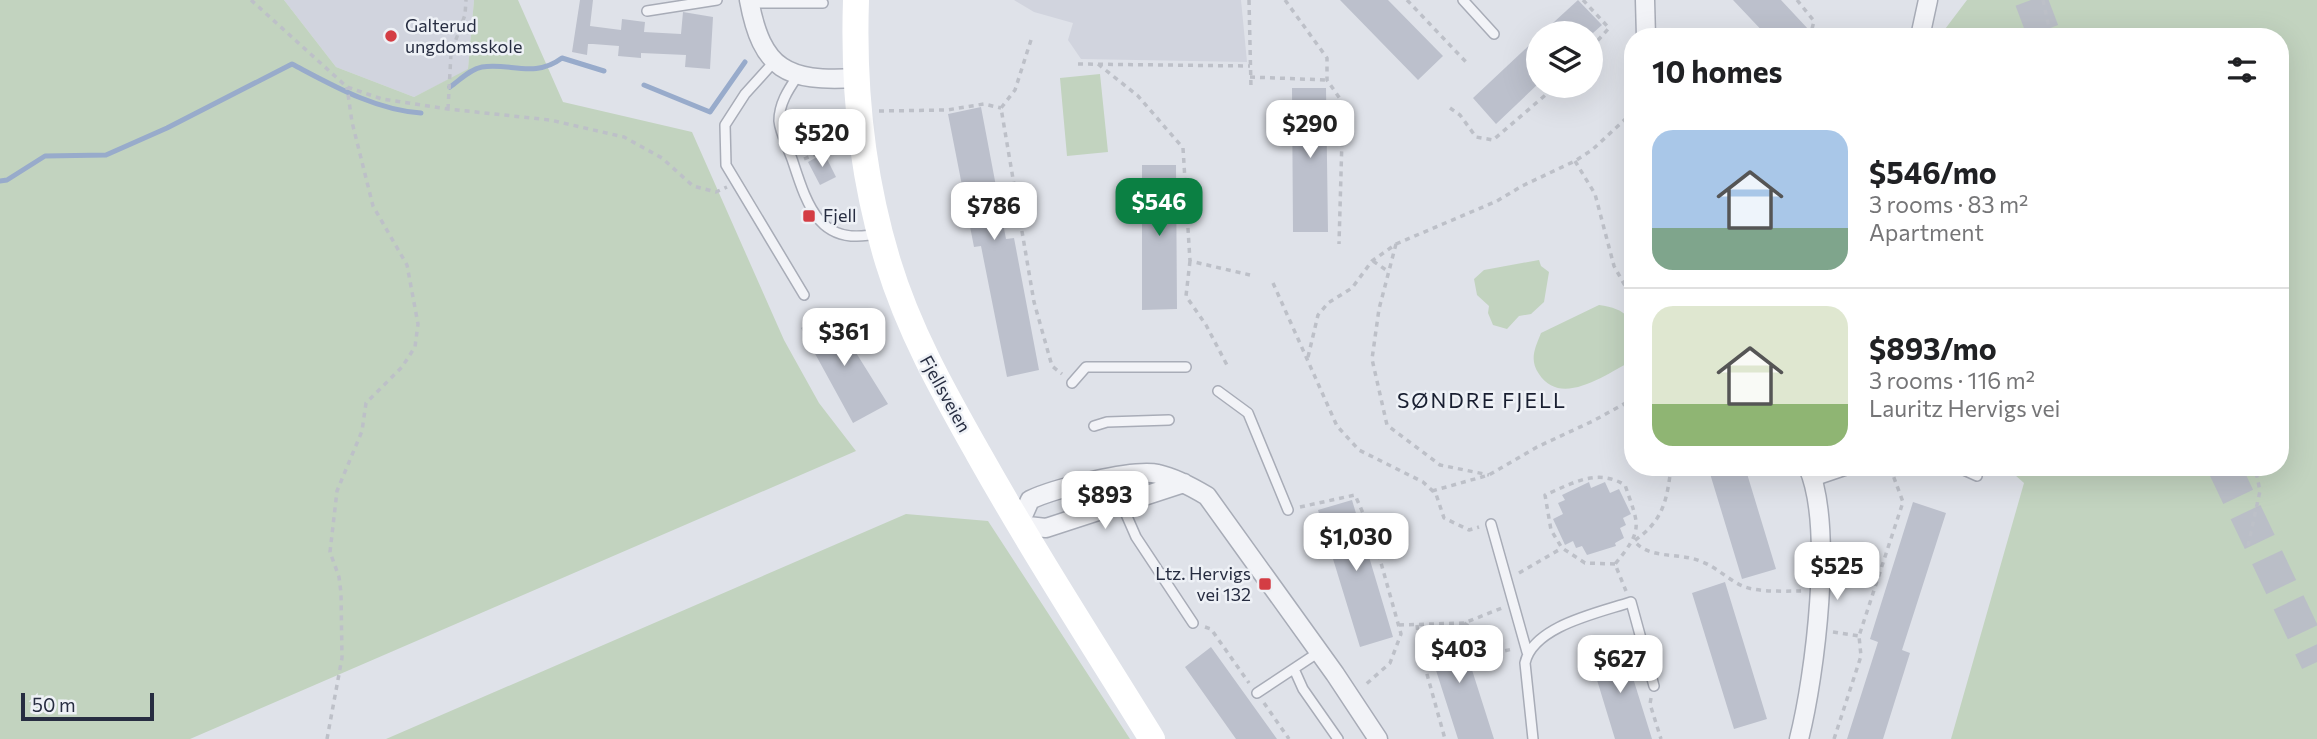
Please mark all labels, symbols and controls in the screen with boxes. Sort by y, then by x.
place label: Galterud ungdomsskole [405,14,522,57]
map controls [1526,21,1603,98]
button: layers [1526,21,1603,98]
marker: Galterud ungdomsskole [383,28,399,44]
icon: filters [2223,51,2261,89]
text: 10 homes [1652,52,1782,89]
pin: $290 [1269,100,1351,160]
text: $290 [1282,109,1338,137]
pin: $520 [781,110,863,169]
text: $520 [795,118,849,146]
text: $546/mo [1869,153,1997,190]
icon: home [1708,158,1792,242]
pin: $546 [1118,178,1200,238]
pin: $786 [953,182,1035,242]
text: $546 [1132,187,1186,215]
text: 3 rooms · 83 m² [1869,190,2028,218]
text: $786 [967,191,1021,219]
place label: Fjell [823,204,857,226]
marker: Fjell [801,208,817,224]
text: Apartment [1869,218,1984,246]
pin: $361 [803,308,885,368]
text: $361 [818,317,870,345]
text: $893/mo [1869,329,1997,366]
icon: home [1708,334,1792,418]
street label: Fjellsveien [916,351,976,436]
text: 3 rooms · 116 m² [1869,366,2035,394]
district label: SØNDRE FJELL [1397,387,1567,412]
text: Lauritz Hervigs vei [1869,394,2060,422]
pin: $893 [1064,472,1146,531]
text: $893 [1078,480,1132,508]
pin: $1,030 [1299,514,1413,573]
text: $1,030 [1320,522,1392,550]
pin: $525 [1796,542,1878,602]
text: $525 [1810,551,1864,579]
place label: Ltz. Hervigs vei 132 [1155,562,1251,605]
marker: Ltz. Hervigs vei 132 [1257,576,1273,592]
pin: $403 [1418,626,1500,685]
text: $403 [1431,634,1487,662]
pin: $627 [1579,636,1661,695]
text: $627 [1594,644,1646,672]
scale bar [21,690,154,722]
text: 50 m [32,693,76,716]

